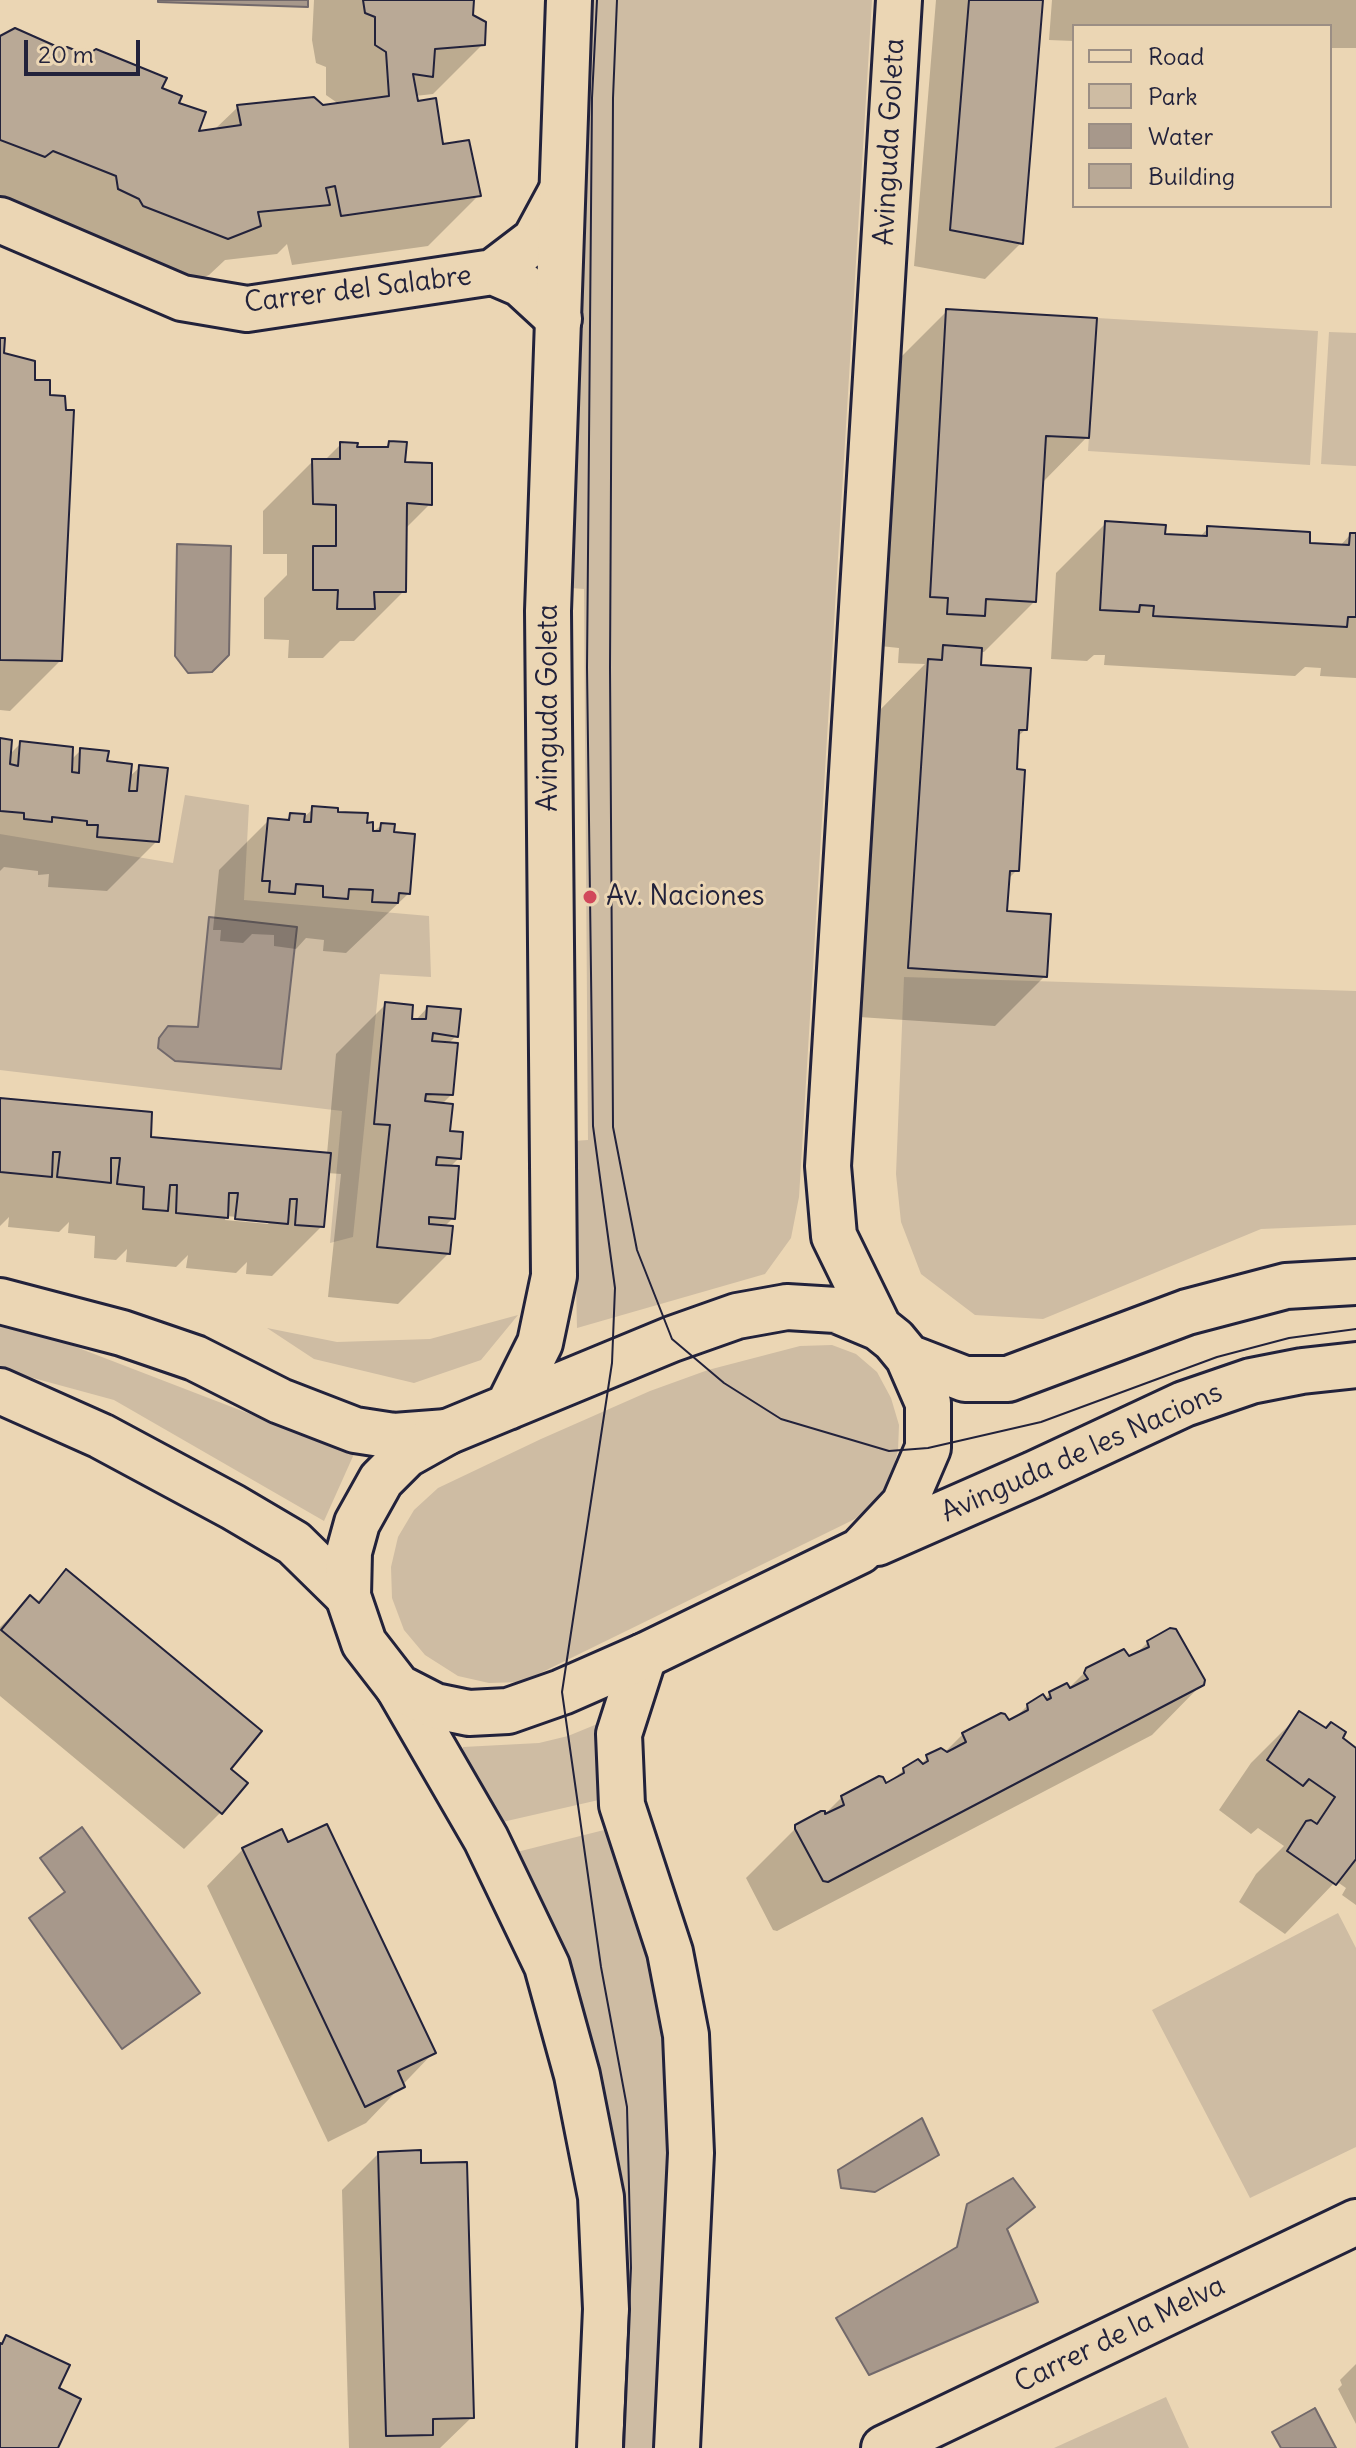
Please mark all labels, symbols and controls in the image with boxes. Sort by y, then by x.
scale bar [28,24,144,74]
legend [1072,24,1332,208]
street label: Avinguda Goleta [868,37,912,247]
text: 20 m [38,39,94,69]
text: Road [1148,41,1204,71]
text: Park [1148,81,1198,111]
text: Water [1148,121,1213,151]
text: Building [1148,161,1235,191]
street label: Carrer del Salabre [242,259,474,321]
street label: Avinguda Goleta [532,604,566,812]
place label: Av. Naciones [606,880,764,914]
marker: Av. Naciones [581,888,599,906]
street label: Avinguda de les Nacions [936,1376,1228,1530]
street label: Carrer de la Melva [1009,2270,1231,2400]

